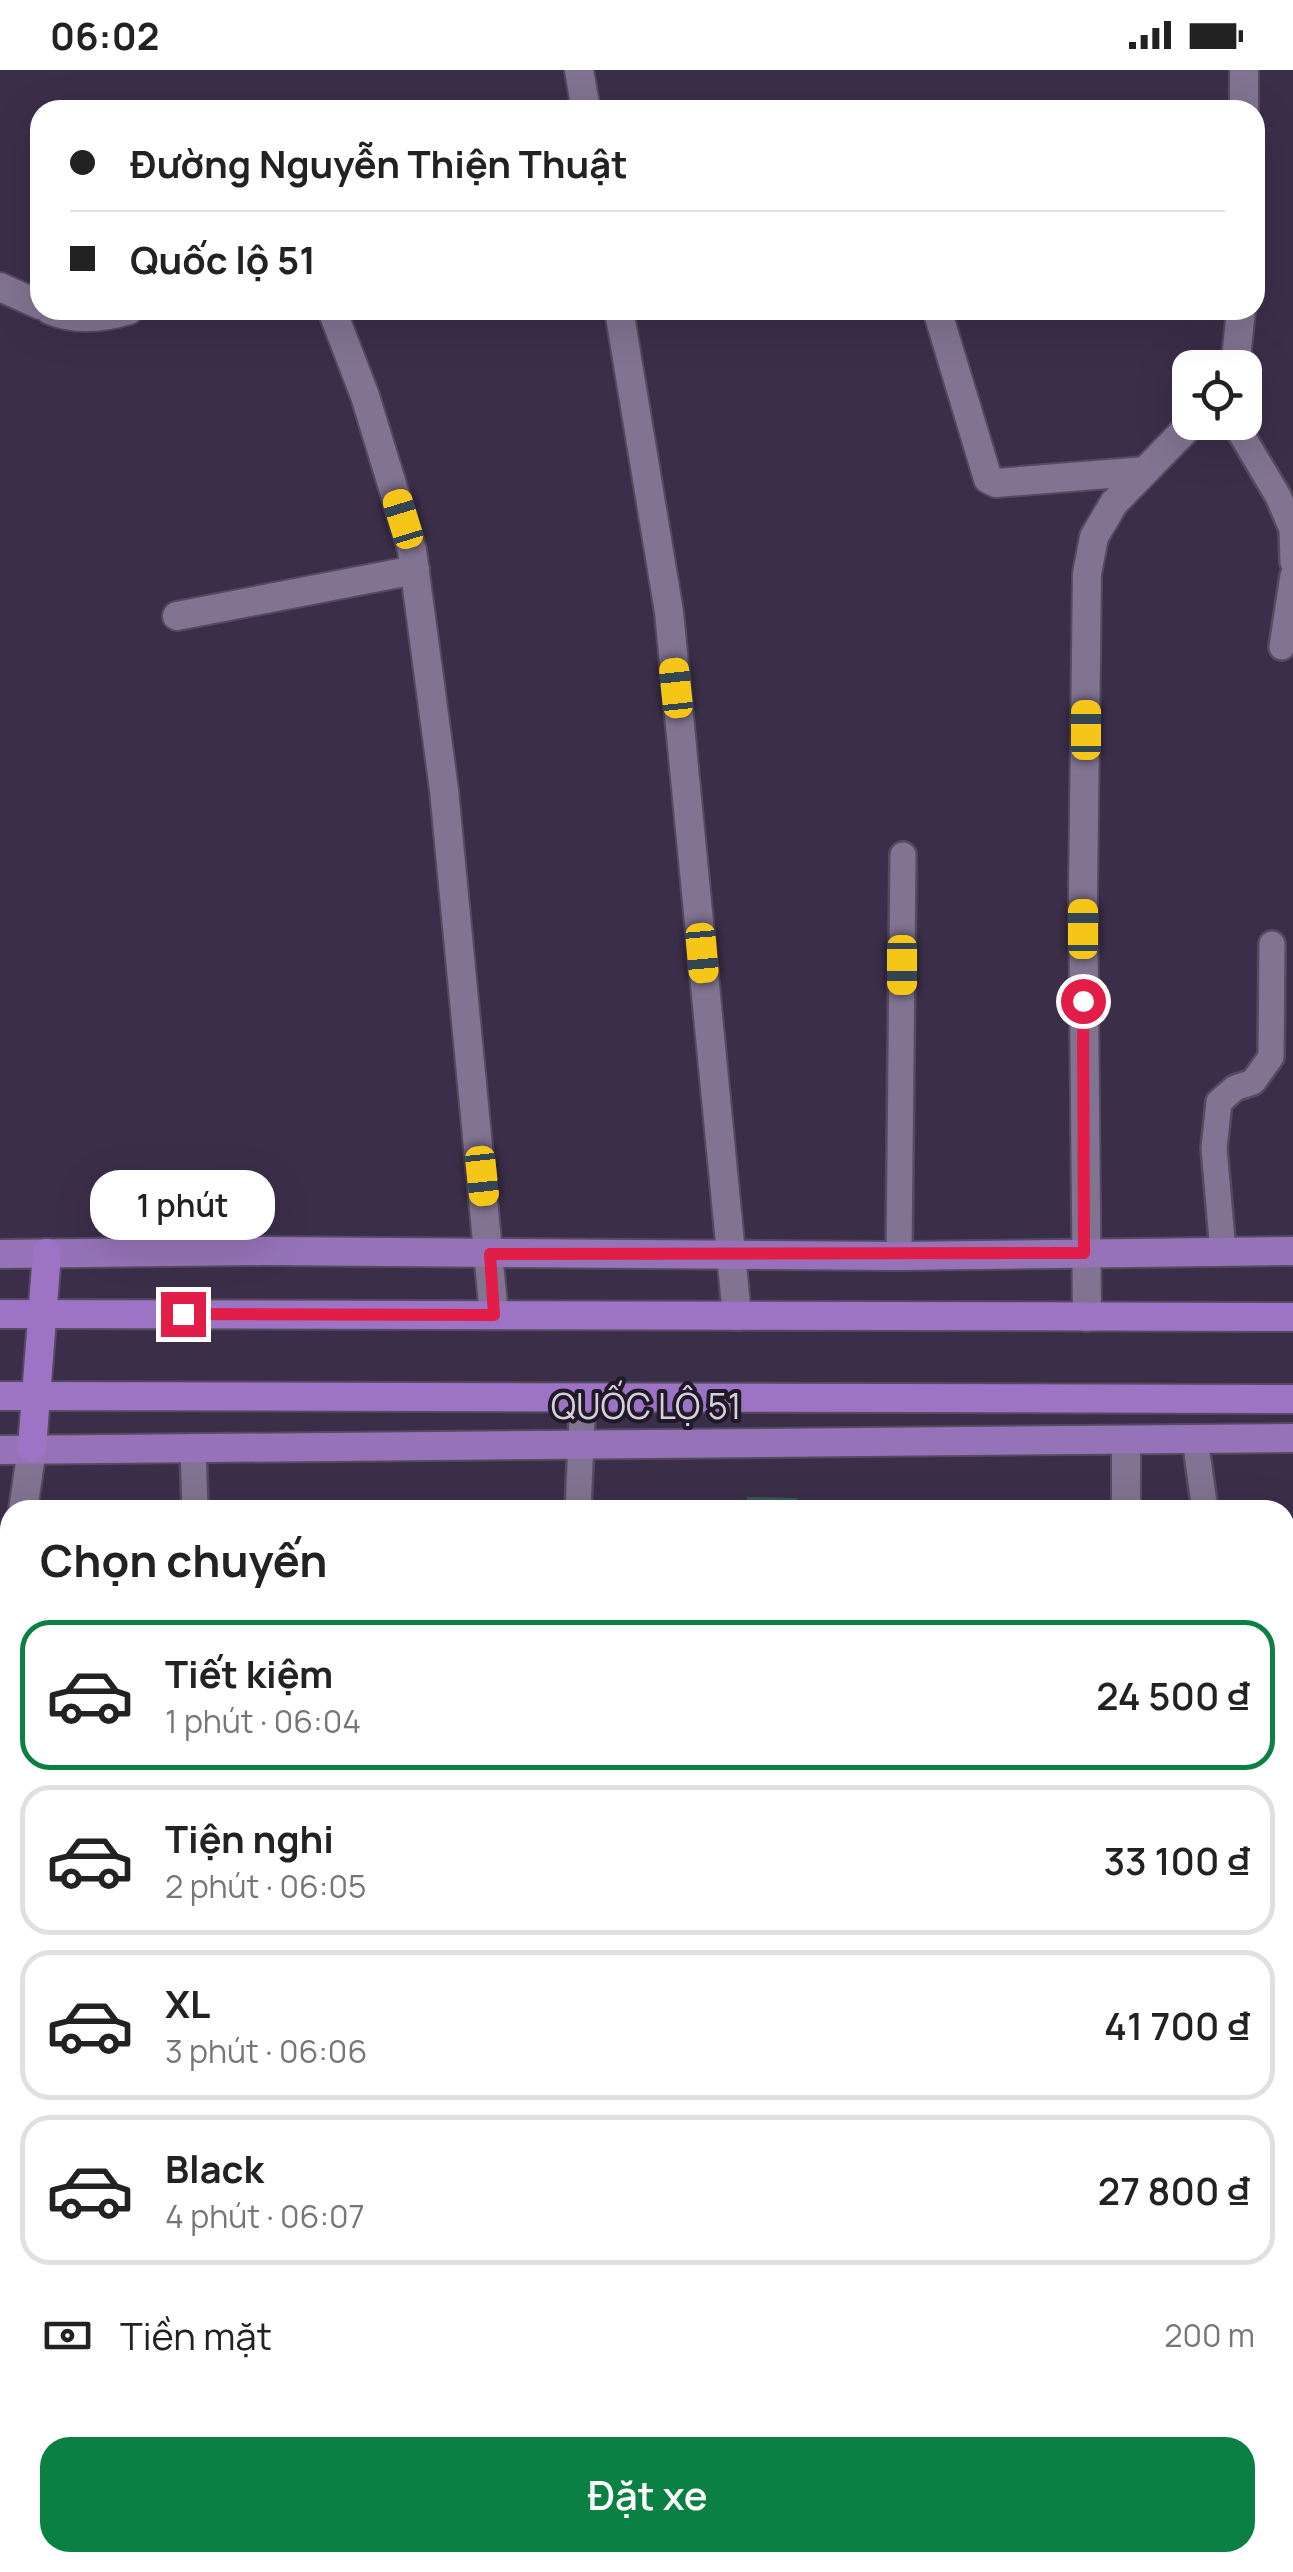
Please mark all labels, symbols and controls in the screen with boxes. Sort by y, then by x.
text: 06:02 [50,9,159,61]
text: Đường Nguyễn Thiện Thuật [130,137,628,189]
text: Quốc lộ 51 [130,233,316,285]
map controls [1172,350,1262,440]
button: locate [1172,350,1262,440]
car [380,486,426,552]
car [658,657,694,719]
car [1071,700,1101,760]
car [1068,899,1098,959]
car [684,922,720,984]
car [887,935,917,995]
route start [1061,979,1106,1024]
car [464,1145,500,1207]
callout: 1 phút [90,1169,276,1239]
text: 1 phút [136,1183,229,1227]
route end [161,1292,206,1337]
street label: QUỐC LỘ 51 [551,1380,741,1430]
text: Chọn chuyến [40,1529,327,1591]
text: Tiết kiệm [165,1647,333,1699]
icon: car [45,1650,135,1740]
text: 24 500 ₫ [1096,1669,1250,1721]
text: 1 phút · 06:04 [165,1699,361,1743]
text: Tiện nghi [165,1812,334,1864]
icon: car [45,1815,135,1905]
text: 33 100 ₫ [1103,1834,1250,1886]
text: 2 phút · 06:05 [165,1864,366,1908]
text: XL [165,1977,210,2029]
icon: car [45,1980,135,2070]
text: 41 700 ₫ [1104,1999,1250,2051]
text: 3 phút · 06:06 [165,2029,367,2073]
text: Black [165,2142,264,2194]
icon: car [45,2145,135,2235]
text: 27 800 ₫ [1098,2164,1250,2216]
text: 4 phút · 06:07 [165,2194,365,2238]
icon: cash [40,2308,95,2363]
text: Tiền mặt [120,2309,272,2361]
text: 200 m [1164,2313,1255,2357]
button: Đặt xe [40,2437,1255,2552]

